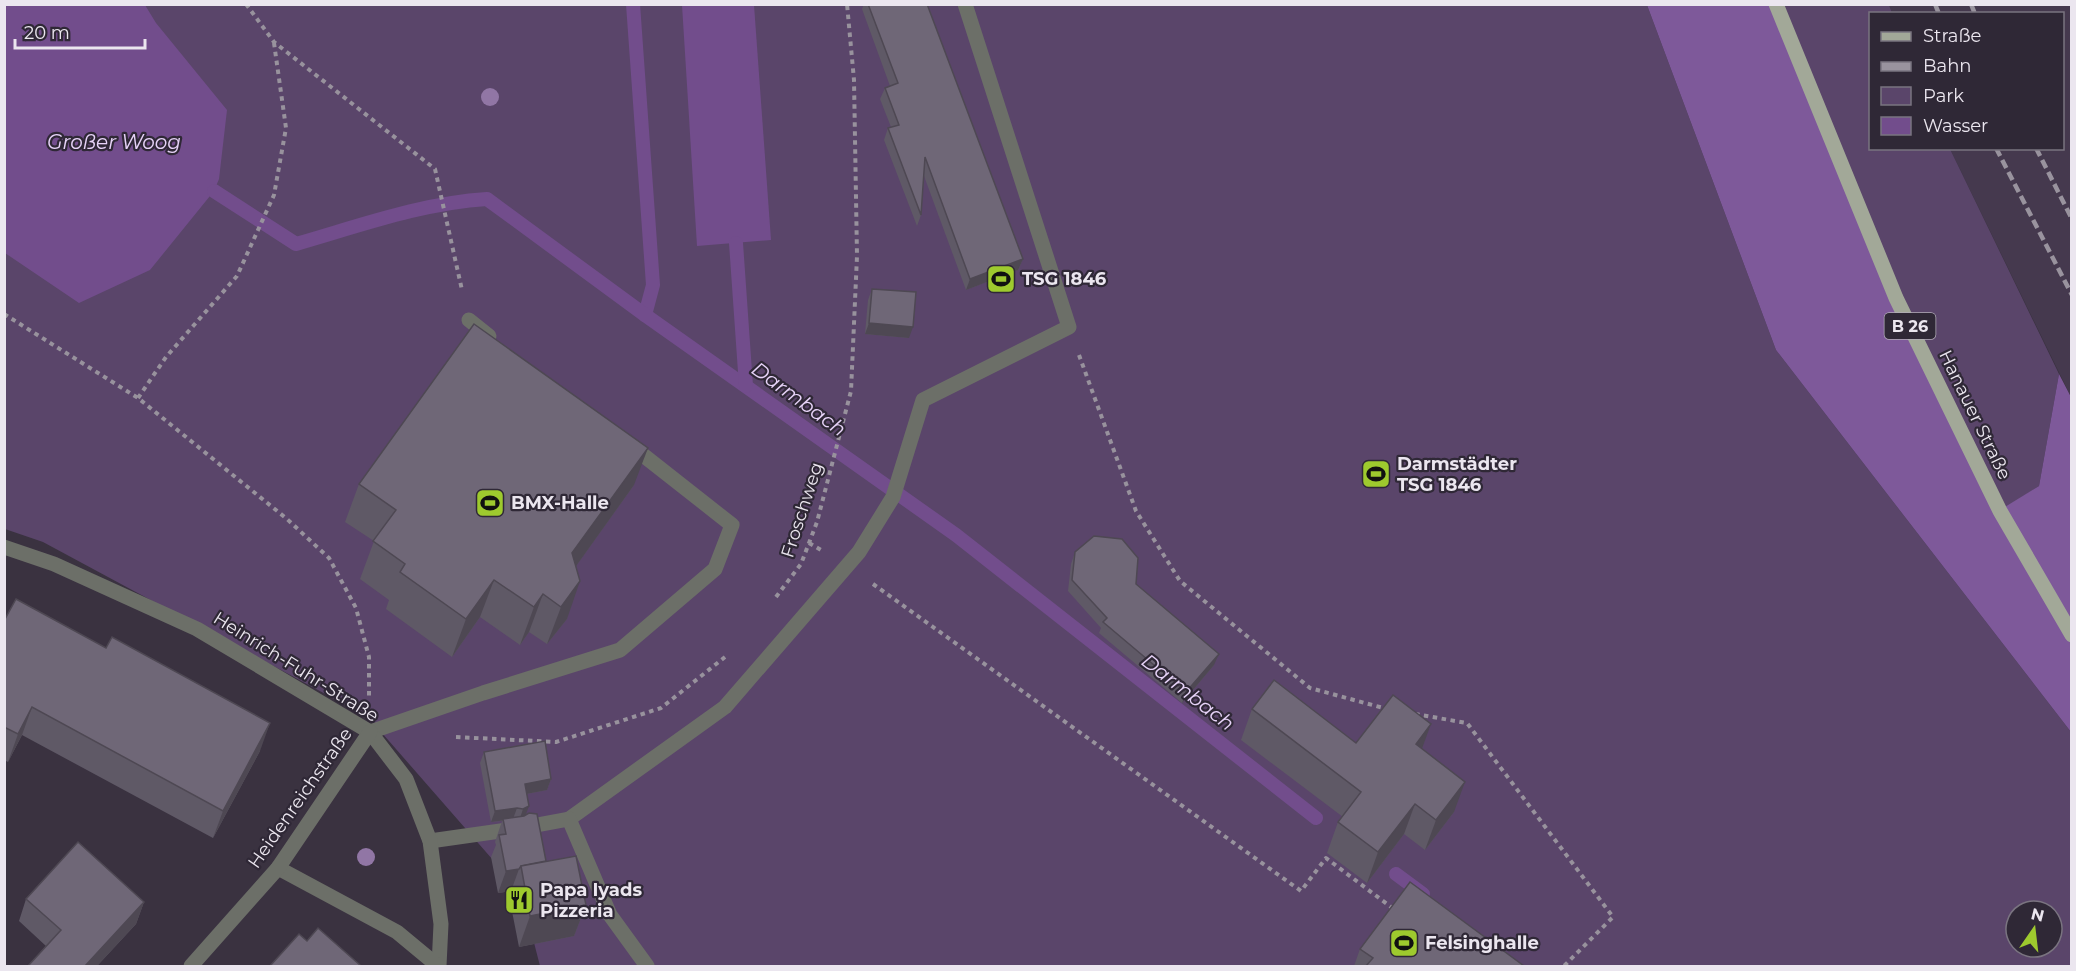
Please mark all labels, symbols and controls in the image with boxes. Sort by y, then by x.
scale bar [15,12,146,50]
legend [1869,12,2064,150]
text: 20 m [24,22,70,44]
text: Straße [1923,25,1982,47]
text: Bahn [1923,55,1972,77]
text: Park [1923,85,1964,107]
text: Wasser [1923,115,1988,137]
water label: Großer Woog [47,130,181,154]
sports icon: TSG 1846 [985,263,1017,295]
place label: TSG 1846 [1022,268,1107,290]
road number: B 26 [1884,313,1936,339]
street label: Hanauer Straße [1934,347,2016,483]
water label: Darmbach [747,357,851,441]
place label: Darmstädter TSG 1846 [1397,453,1517,496]
sports icon: Darmstädter TSG 1846 [1360,458,1392,490]
street label: Froschweg [776,460,828,560]
sports icon: BMX-Halle [474,487,506,519]
place label: BMX-Halle [511,492,609,514]
street label: Heinrich-Fuhr-Straße [209,607,383,727]
water label: Darmbach [1137,648,1239,736]
street label: Heidenreichstraße [243,723,357,873]
place label: Papa Iyads Pizzeria [540,879,642,922]
restaurant icon: Papa Iyads Pizzeria [503,884,535,916]
north arrow [2004,899,2064,959]
text: N [2029,904,2046,926]
sports icon: Felsinghalle [1388,927,1420,959]
place label: Felsinghalle [1425,932,1539,954]

